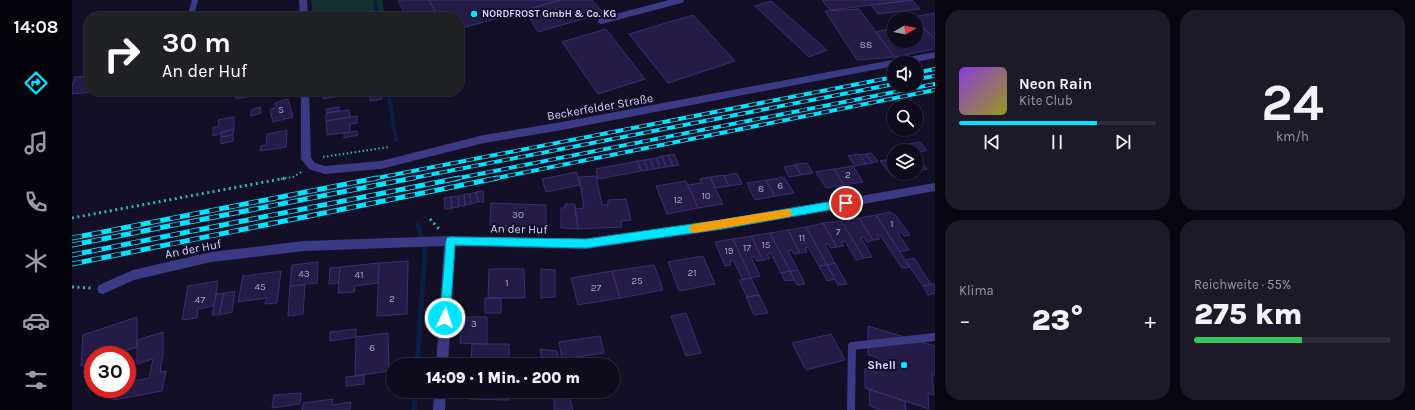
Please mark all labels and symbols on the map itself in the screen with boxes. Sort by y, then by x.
place label: NORDFROST GmbH & Co. KG [482,8,617,20]
marker: NORDFROST GmbH & Co. KG [469,9,479,19]
north arrow [887,12,923,48]
house number: 88 [860,39,872,51]
street label: Beckerfelder Straße [546,91,654,123]
house number: 5 [278,104,284,116]
house number: 2 [845,169,851,181]
house number: 6 [777,180,783,192]
house number: 8 [758,183,764,195]
pin [829,186,863,220]
house number: 10 [701,190,711,202]
house number: 12 [673,194,683,206]
house number: 30 [512,209,524,221]
house number: 1 [890,218,894,230]
street label: An der Huf [490,222,548,237]
house number: 7 [836,226,841,238]
house number: 11 [799,232,805,244]
street label: An der Huf [164,237,223,261]
house number: 15 [762,239,771,251]
house number: 17 [743,242,751,254]
house number: 19 [724,245,734,257]
house number: 21 [687,267,697,279]
house number: 43 [298,268,310,280]
house number: 41 [355,269,363,281]
house number: 25 [631,275,643,287]
house number: 1 [505,277,509,289]
house number: 45 [254,281,266,293]
house number: 27 [591,282,602,294]
house number: 2 [389,293,395,305]
house number: 47 [195,294,205,306]
position arrow [424,297,466,339]
house number: 3 [471,318,477,330]
house number: 6 [369,342,375,354]
speed limit sign: 30 [84,346,136,398]
place label: Shell [867,358,896,372]
marker: Shell [899,360,909,370]

